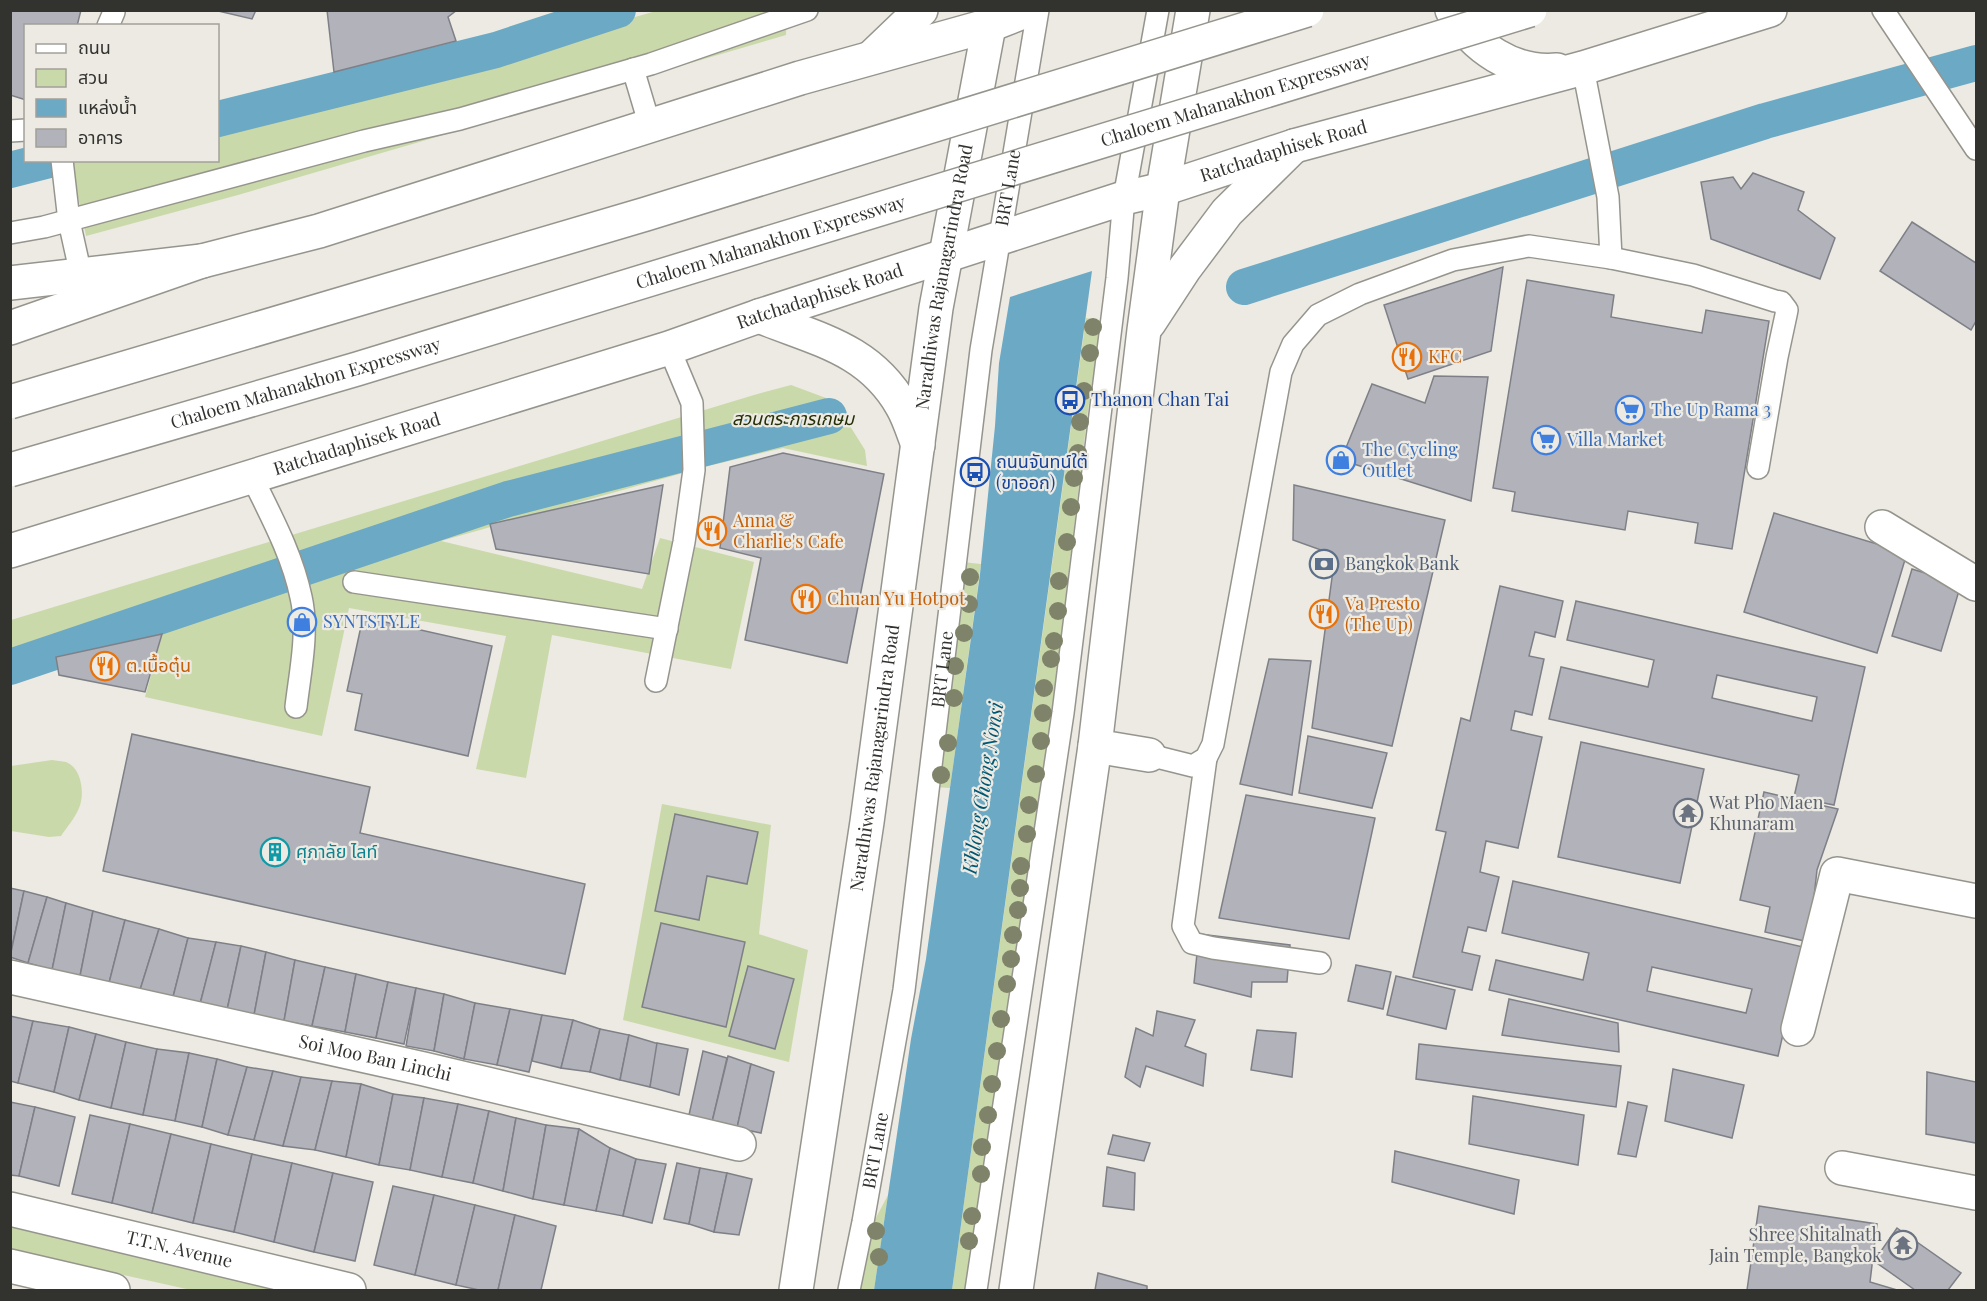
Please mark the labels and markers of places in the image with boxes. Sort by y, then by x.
restaurant icon: KFC [1391,341,1423,373]
place label: KFC [1428,344,1462,368]
bus stop icon: Thanon Chan Tai [1054,384,1086,416]
place label: Thanon Chan Tai [1091,387,1229,411]
supermarket icon: The Up Rama 3 [1614,394,1646,426]
place label: The Up Rama 3 [1651,397,1771,421]
supermarket icon: Villa Market [1530,424,1562,456]
place label: Villa Market [1566,427,1664,451]
place label: The Cycling Outlet [1362,437,1458,482]
shop icon: The Cycling Outlet [1325,444,1357,476]
place label: ถนนจันทน์ใต้ (ขาออก) [996,449,1088,494]
bus stop icon: ถนนจันทน์ใต้ (ขาออก) [959,456,991,488]
place label: Anna & Charlie's Cafe [732,508,844,553]
restaurant icon: Anna & Charlie's Cafe [696,515,728,547]
bank icon: Bangkok Bank [1308,548,1340,580]
place label: Bangkok Bank [1345,551,1459,575]
restaurant icon: Chuan Yu Hotpot [790,583,822,615]
place label: Chuan Yu Hotpot [827,586,966,610]
place label: Va Presto (The Up) [1344,591,1420,636]
restaurant icon: Va Presto (The Up) [1308,598,1340,630]
shop icon: SYNTSTYLE [286,606,318,638]
place label: SYNTSTYLE [323,609,420,633]
restaurant icon: ต.เนื้อตุ๋น [89,650,121,682]
place label: ต.เนื้อตุ๋น [126,653,191,677]
place label: Wat Pho Maen Khunaram [1708,790,1824,835]
temple icon: Wat Pho Maen Khunaram [1672,797,1704,829]
building icon: ศุภาลัย ไลท์ [259,836,291,868]
place label: ศุภาลัย ไลท์ [296,839,377,863]
place label: Shree Shitalnath Jain Temple, Bangkok [1708,1222,1882,1267]
temple icon: Shree Shitalnath Jain Temple, Bangkok [1887,1229,1919,1261]

